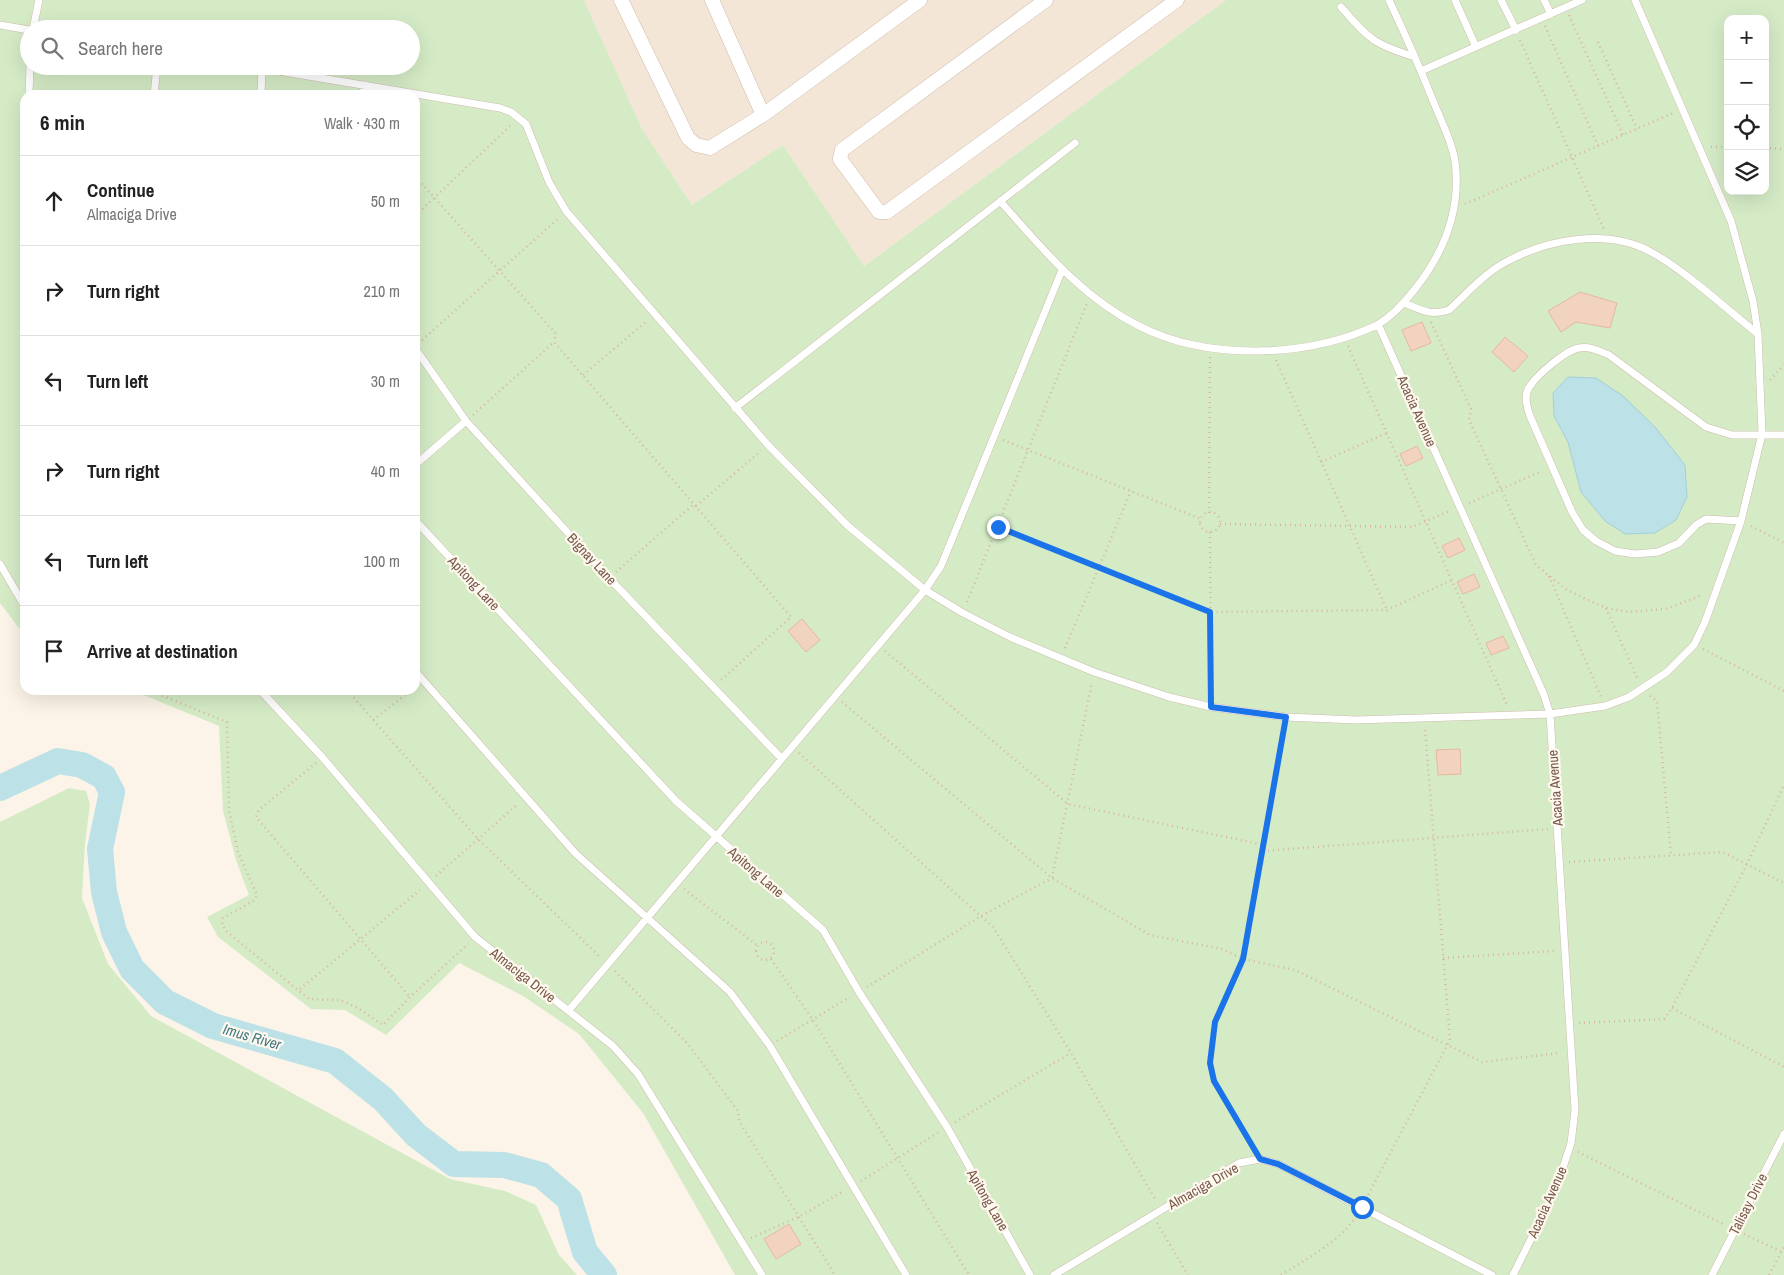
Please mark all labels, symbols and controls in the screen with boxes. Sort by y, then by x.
map controls [1724,15,1769,195]
button: + [1724,15,1769,60]
search box [20,20,420,75]
icon: search [38,34,66,62]
text: Search here [78,35,163,61]
button: − [1724,60,1769,105]
button: locate [1724,105,1769,150]
text: 6 min [40,108,85,137]
text: Walk · 430 m [324,112,400,134]
button: layers [1724,150,1769,195]
text: Continue [87,177,155,203]
icon: ahead [40,187,68,215]
text: 50 m [371,190,400,212]
text: Almaciga Drive [87,203,177,225]
icon: right [40,277,68,305]
text: Turn right [87,278,159,304]
text: 210 m [364,280,400,302]
icon: left [40,367,68,395]
text: Turn left [87,368,148,394]
text: 30 m [371,370,400,392]
street label: Acacia Avenue [1393,372,1441,450]
icon: right [40,457,68,485]
text: Turn right [87,458,159,484]
text: 40 m [371,460,400,482]
route end [987,516,1010,539]
street label: Bignay Lane [563,529,621,589]
icon: left [40,547,68,575]
text: Turn left [87,548,148,574]
text: 100 m [364,550,400,572]
street label: Apitong Lane [443,551,504,614]
icon: arrive [40,637,68,665]
text: Arrive at destination [87,638,238,664]
street label: Acacia Avenue [1543,749,1567,828]
street label: Apitong Lane [724,842,788,901]
street label: Almaciga Drive [486,943,559,1006]
water label: Imus River [221,1018,284,1055]
street label: Almaciga Drive [1164,1159,1241,1214]
street label: Acacia Avenue [1523,1163,1571,1241]
street label: Apitong Lane [963,1165,1013,1234]
street label: Talisay Drive [1725,1170,1771,1238]
route start [1351,1196,1374,1219]

